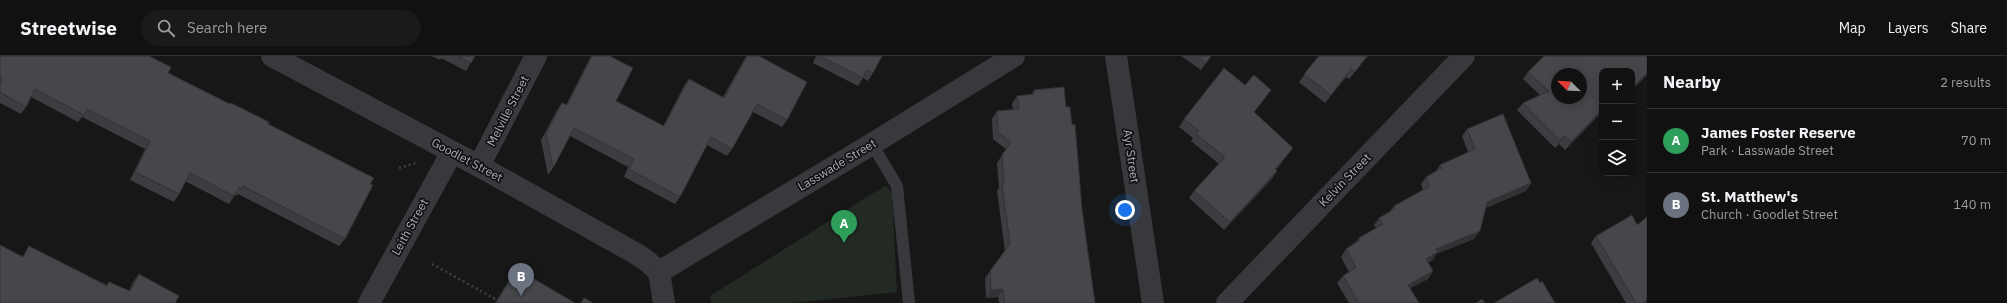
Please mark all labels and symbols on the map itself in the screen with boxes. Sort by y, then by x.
north arrow [1551,68,1587,104]
street label: Melville Street [483,73,532,149]
street label: Ayr Street [1120,128,1143,184]
street label: Goodlet Street [429,134,505,185]
street label: Lasswade Street [795,135,879,194]
street label: Kelvin Street [1315,150,1374,210]
street label: Leith Street [388,196,431,258]
your location [1115,200,1135,220]
pin: A [831,210,857,243]
pin: B [508,263,534,296]

